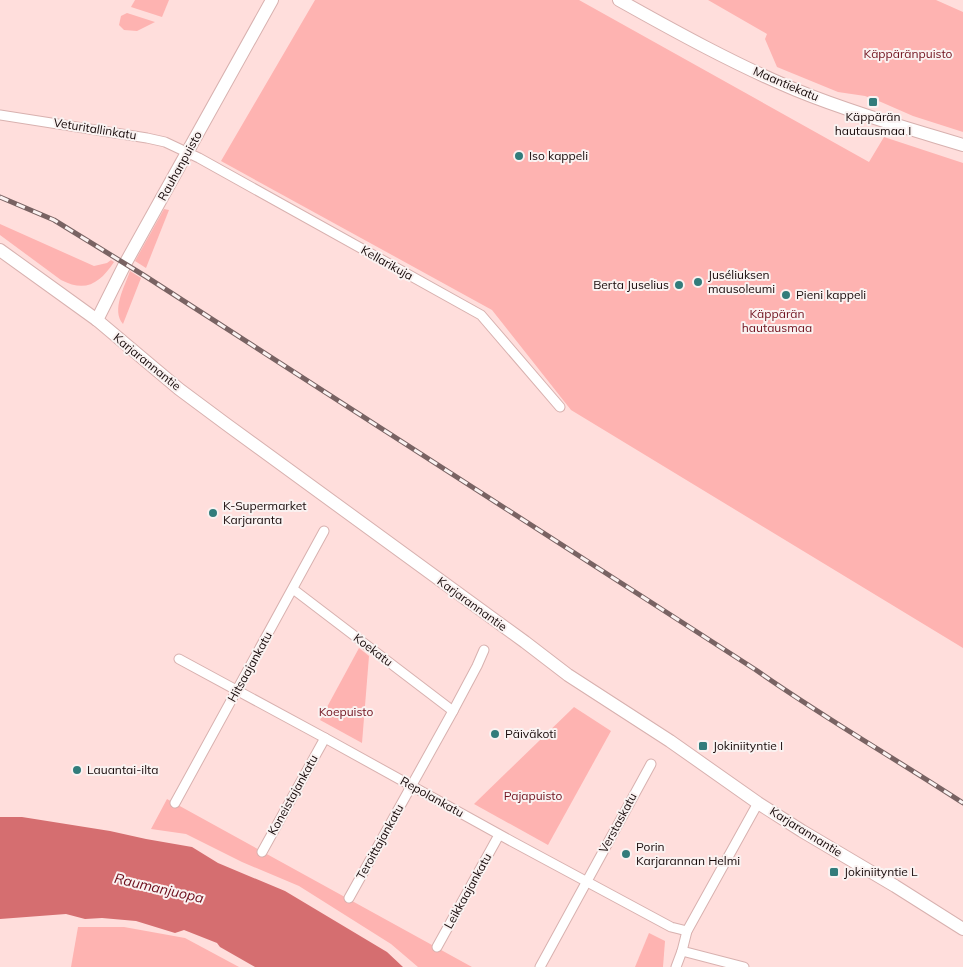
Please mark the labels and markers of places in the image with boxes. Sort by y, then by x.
marker: Käppärän hautausmaa I [867,96,879,108]
place label: Käppärän hautausmaa I [835,109,911,138]
place label: Iso kappeli [529,148,588,163]
marker: Iso kappeli [513,150,525,162]
place label: Juséliuksen mausoleumi [708,267,775,296]
marker: Juséliuksen mausoleumi [692,276,704,288]
place label: Berta Juselius [593,277,669,292]
marker: Berta Juselius [673,279,685,291]
place label: Pieni kappeli [796,287,866,302]
marker: Pieni kappeli [780,289,792,301]
place label: K-Supermarket Karjaranta [223,498,306,527]
marker: K-Supermarket Karjaranta [207,507,219,519]
place label: Päiväkoti [505,726,556,741]
marker: Päiväkoti [489,728,501,740]
place label: Jokiniityntie I [713,738,783,753]
marker: Jokiniityntie I [697,740,709,752]
place label: Lauantai-ilta [87,762,158,777]
marker: Lauantai-ilta [71,764,83,776]
place label: Porin Karjarannan Helmi [636,839,740,868]
marker: Porin Karjarannan Helmi [620,848,632,860]
place label: Jokiniityntie L [844,864,918,879]
marker: Jokiniityntie L [828,866,840,878]

